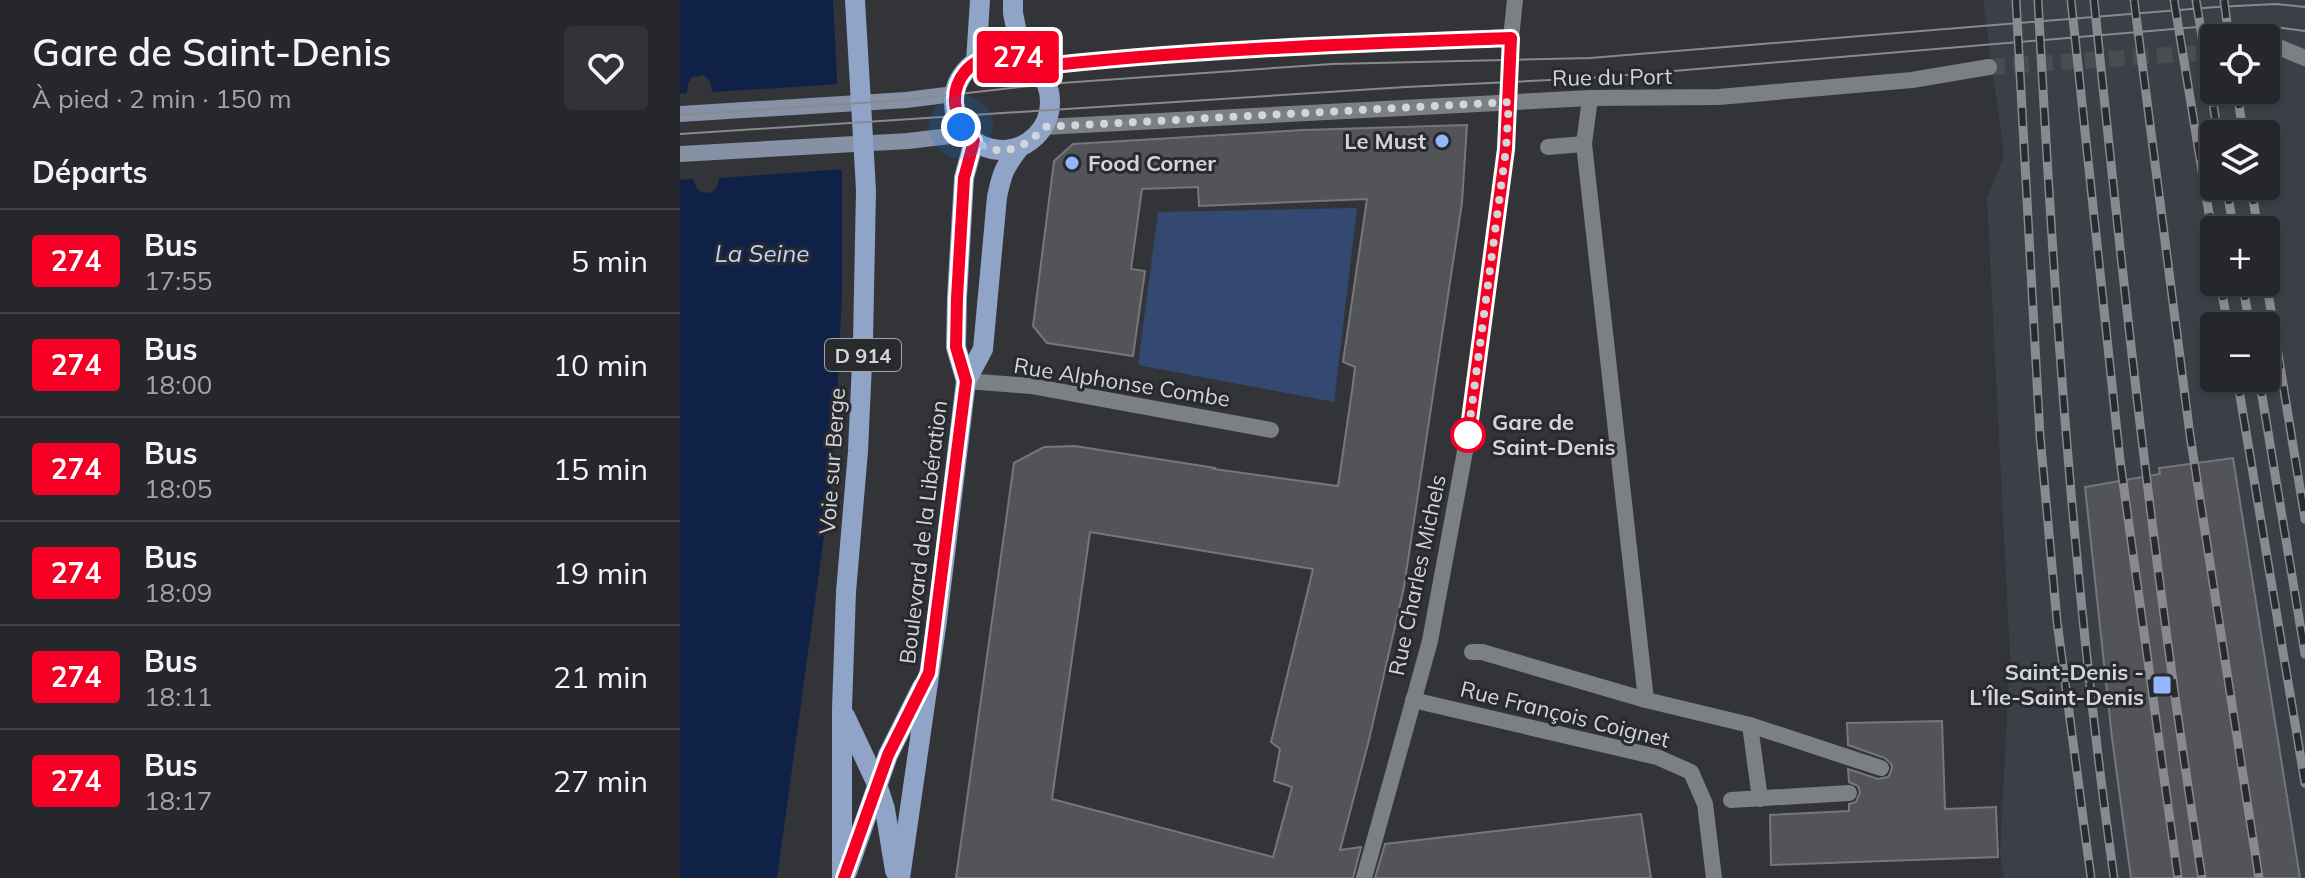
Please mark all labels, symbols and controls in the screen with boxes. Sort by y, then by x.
map controls [2200,24,2280,392]
button: locate [2200,24,2280,104]
button: heart [564,26,648,110]
text: Gare de Saint-Denis [32,28,392,76]
line badge: 274 [972,31,1064,83]
text: 274 [993,39,1043,74]
street label: Rue du Port [1552,62,1672,92]
text: À pied · 2 min · 150 m [32,82,292,115]
your location [941,107,981,147]
button: layers [2200,120,2280,200]
place label: Le Must [1344,127,1426,155]
marker: Le Must [1433,132,1451,150]
place label: Food Corner [1088,149,1216,177]
text: Départs [32,153,148,191]
marker: Food Corner [1063,154,1081,172]
button: + [2200,216,2280,296]
text: Bus [144,226,198,264]
water label: La Seine [715,238,809,268]
text: 5 min [571,242,648,280]
text: 274 [51,243,101,278]
text: 17:55 [144,264,212,297]
button: − [2200,312,2280,392]
text: Bus [144,330,198,368]
road number: D 914 [825,339,901,371]
text: 10 min [553,346,648,384]
text: 274 [51,347,101,382]
street label: Rue Alphonse Combe [1012,351,1232,413]
text: 18:00 [144,368,212,401]
street label: Voie sur Berge [813,387,851,535]
street label: Boulevard de la Libération [893,398,953,666]
place label: Gare de Saint-Denis [1492,408,1616,461]
marker: Gare de Saint-Denis [1451,418,1485,452]
text: Bus [144,434,198,472]
text: 15 min [553,450,648,488]
text: 274 [51,451,101,486]
text: 18:05 [144,472,212,505]
street label: Rue Charles Michels [1382,472,1452,678]
text: Bus [144,538,198,576]
text: 19 min [553,554,648,592]
text: 274 [51,555,101,590]
text: 18:09 [144,576,212,609]
text: Bus [144,642,198,680]
text: 21 min [553,658,648,696]
place label: Saint-Denis - L'Île-Saint-Denis [1969,658,2144,711]
text: 274 [51,659,101,694]
street label: Rue François Coignet [1457,674,1673,754]
marker: Saint-Denis - L'Île-Saint-Denis [2151,674,2173,696]
text: 18:11 [144,680,212,713]
text: Bus [144,746,198,784]
text: 27 min [553,762,648,800]
text: 274 [51,763,101,798]
text: 18:17 [144,784,212,817]

